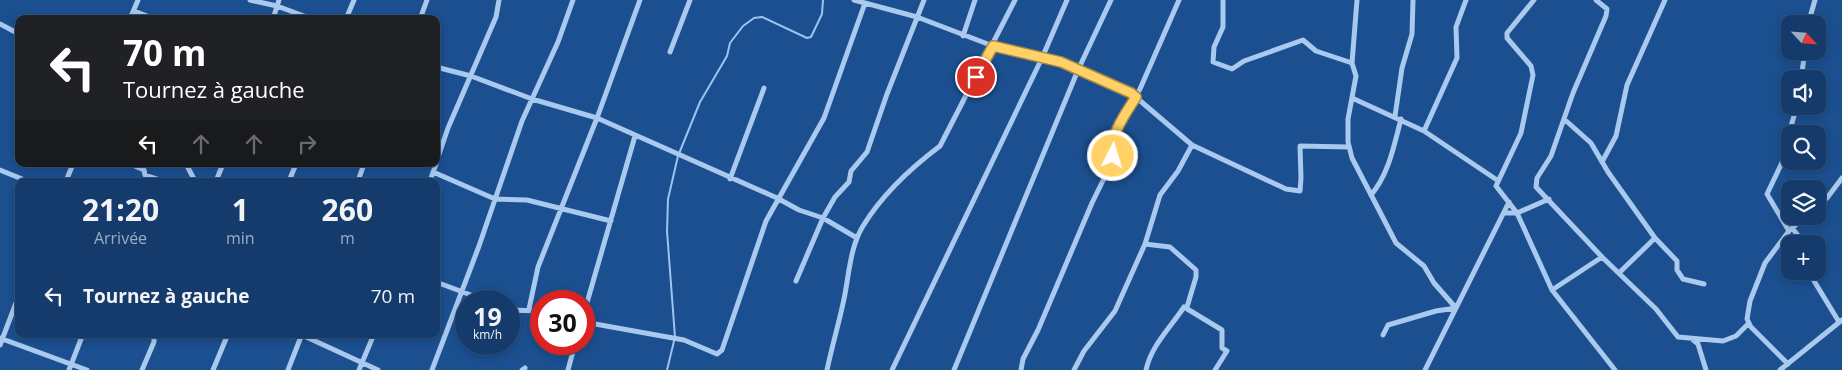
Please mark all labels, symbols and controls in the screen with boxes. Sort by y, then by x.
north arrow [1781,15,1826,60]
map controls [1781,15,1826,280]
text: 70 m [123,29,206,76]
icon: left [40,35,105,100]
pin [955,56,997,98]
icon: arrive [962,63,990,91]
button: sound [1781,70,1826,115]
text: Tournez à gauche [123,74,305,104]
button: search [1781,125,1826,170]
position arrow [1086,129,1138,181]
icon: left [134,130,162,158]
icon: ahead [187,130,215,158]
icon: ahead [240,130,268,158]
icon: right [293,130,321,158]
button: layers [1781,180,1826,225]
text: 21:20 [82,189,159,230]
text: 1 [232,189,249,230]
text: 260 [322,189,373,230]
text: Arrivée [94,227,147,249]
text: min [226,227,255,249]
text: m [340,227,355,249]
button: + [1781,235,1826,280]
icon: left [40,282,68,310]
text: Tournez à gauche [83,283,249,309]
text: 70 m [371,283,415,309]
speed limit sign: 30 [530,290,595,355]
text: 19 [473,299,502,333]
text: km/h [473,326,502,343]

